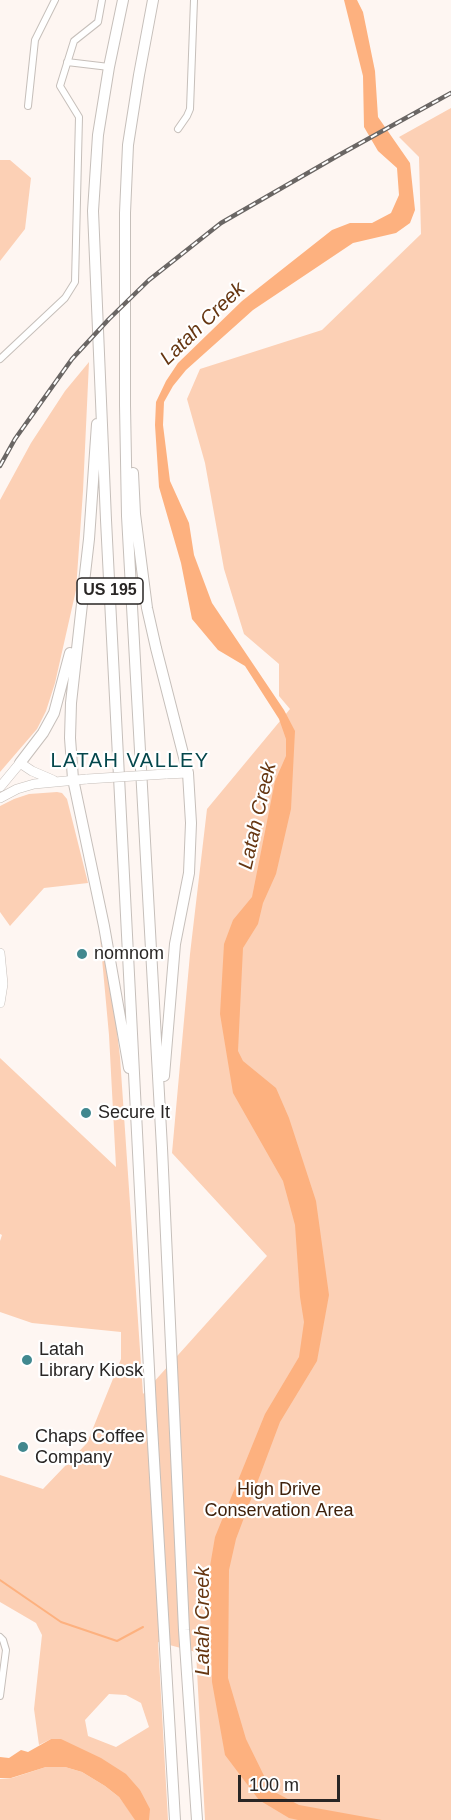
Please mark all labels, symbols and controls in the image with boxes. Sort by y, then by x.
water label: Latah Creek [155,278,251,370]
road number: US 195 [77,578,143,604]
district label: LATAH VALLEY [50,749,210,773]
water label: Latah Creek [234,760,282,872]
place label: nomnom [94,943,164,965]
marker: nomnom [75,947,89,961]
place label: Secure It [98,1102,170,1124]
marker: Secure It [79,1106,93,1120]
place label: Latah Library Kiosk [39,1339,143,1382]
marker: Latah Library Kiosk [20,1353,34,1367]
place label: Chaps Coffee Company [35,1426,145,1468]
marker: Chaps Coffee Company [16,1440,30,1454]
park label: High Drive Conservation Area [204,1479,354,1522]
water label: Latah Creek [191,1567,215,1675]
scale bar [241,1763,343,1801]
text: 100 m [249,1775,299,1795]

